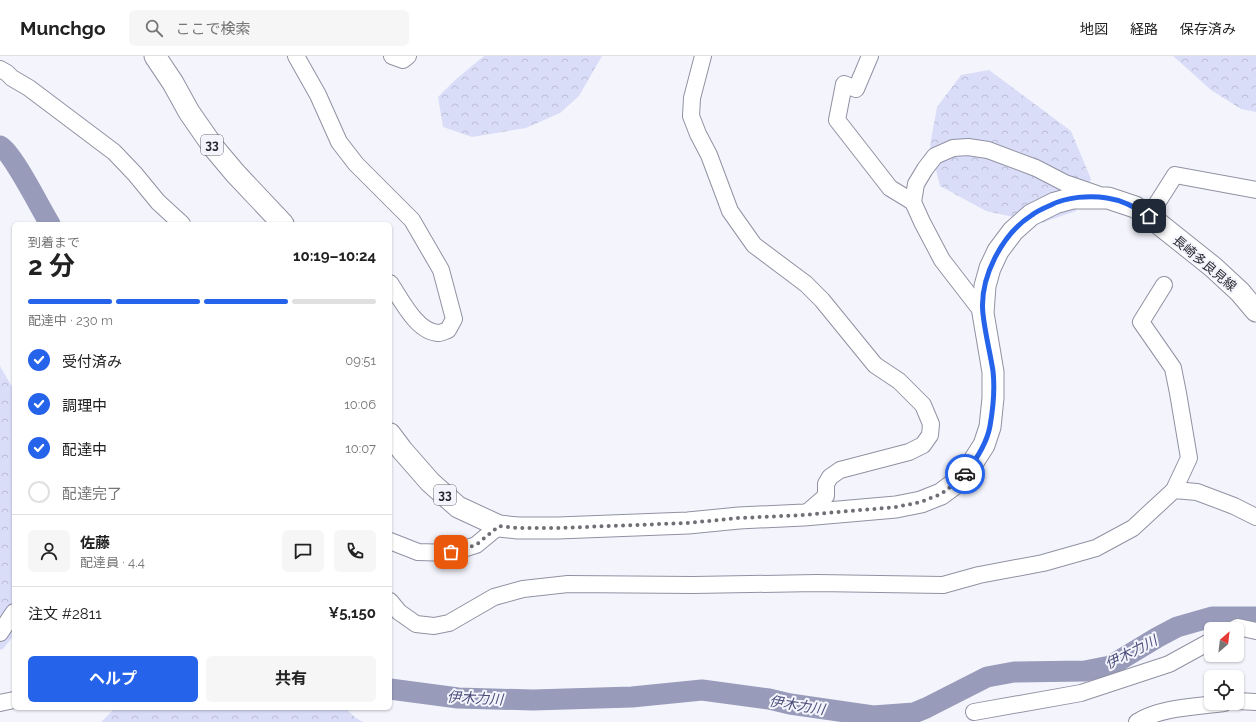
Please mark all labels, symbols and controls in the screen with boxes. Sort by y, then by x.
search box [129,10,409,46]
text: Munchgo [20,17,105,39]
icon: search [143,17,165,39]
text: ここで検索 [175,20,250,38]
text: 地図 [1080,21,1108,37]
text: 経路 [1130,21,1158,37]
text: 保存済み [1180,21,1236,37]
road number: 33 [201,135,223,155]
pin [1132,199,1166,233]
icon: home [1138,205,1160,227]
street label: 長崎多良見線 [1170,233,1239,294]
text: 到着まで [28,235,80,250]
text: 10:19–10:24 [293,247,376,265]
text: 2 分 [28,251,75,281]
text: 配達中 · 230 m [28,313,113,328]
icon: check [28,349,50,371]
text: 受付済み [62,353,122,371]
text: 09:51 [345,353,376,368]
icon: check [28,393,50,415]
text: 調理中 [62,397,107,415]
text: 10:06 [344,397,376,412]
icon: check [28,437,50,459]
text: 配達中 [62,441,107,459]
text: 10:07 [345,441,376,456]
courier [945,454,985,494]
icon: car [954,463,976,485]
text: 配達完了 [62,485,122,503]
road number: 33 [434,485,456,505]
button: person [28,530,70,572]
button: chat [282,530,324,572]
button: phone [334,530,376,572]
text: 佐藤 [80,534,110,552]
pin [434,535,468,569]
icon: bag [440,541,462,563]
text: 配達員 · 4.4 [80,555,145,570]
text: ¥5,150 [329,604,376,622]
text: 注文 #2811 [28,605,102,623]
north arrow [1204,622,1244,662]
map controls [1204,622,1244,710]
water label: 伊木力川 [1102,631,1161,672]
button: ヘルプ [28,656,198,702]
button: 共有 [206,656,376,702]
button: locate [1204,670,1244,710]
water label: 伊木力川 [447,689,505,708]
water label: 伊木力川 [768,693,828,718]

